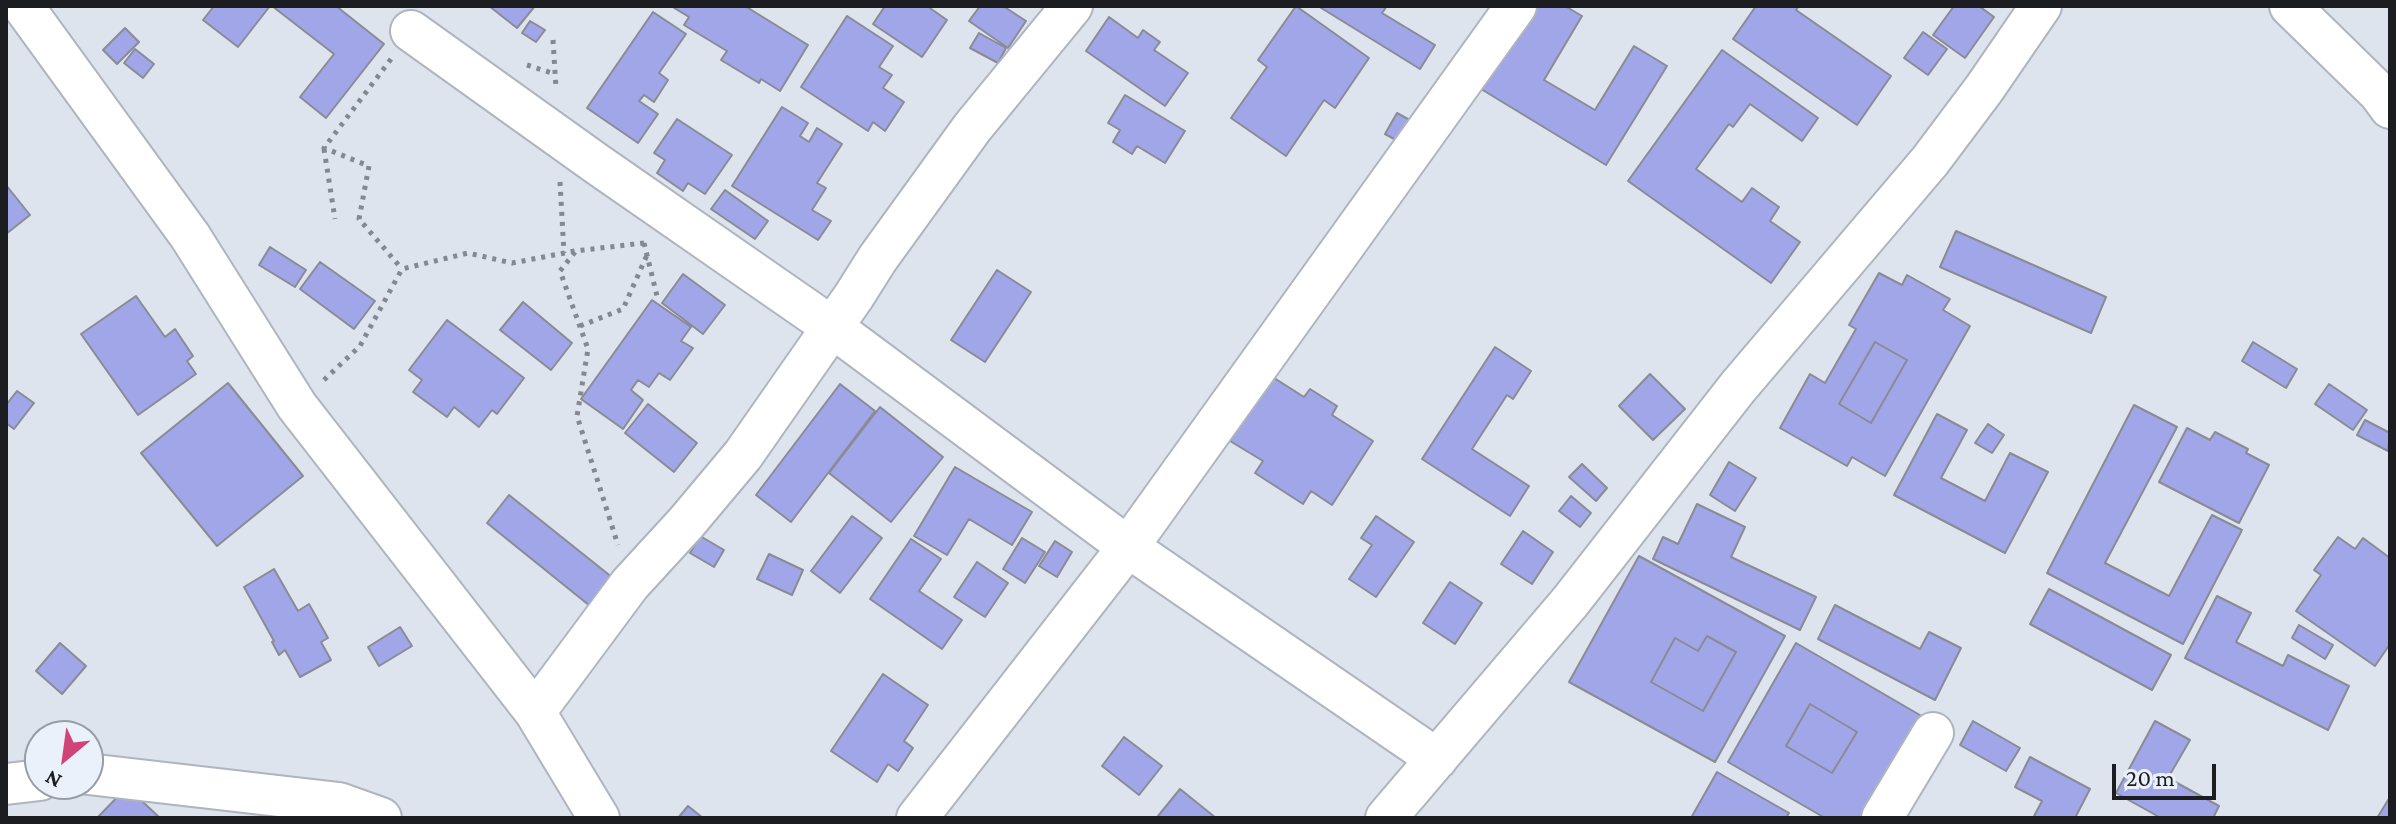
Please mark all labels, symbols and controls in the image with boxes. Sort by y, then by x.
north arrow [24,720,104,800]
scale bar [2116,748,2220,798]
text: 20 m [2126,764,2175,791]
text: N [40,765,66,794]

